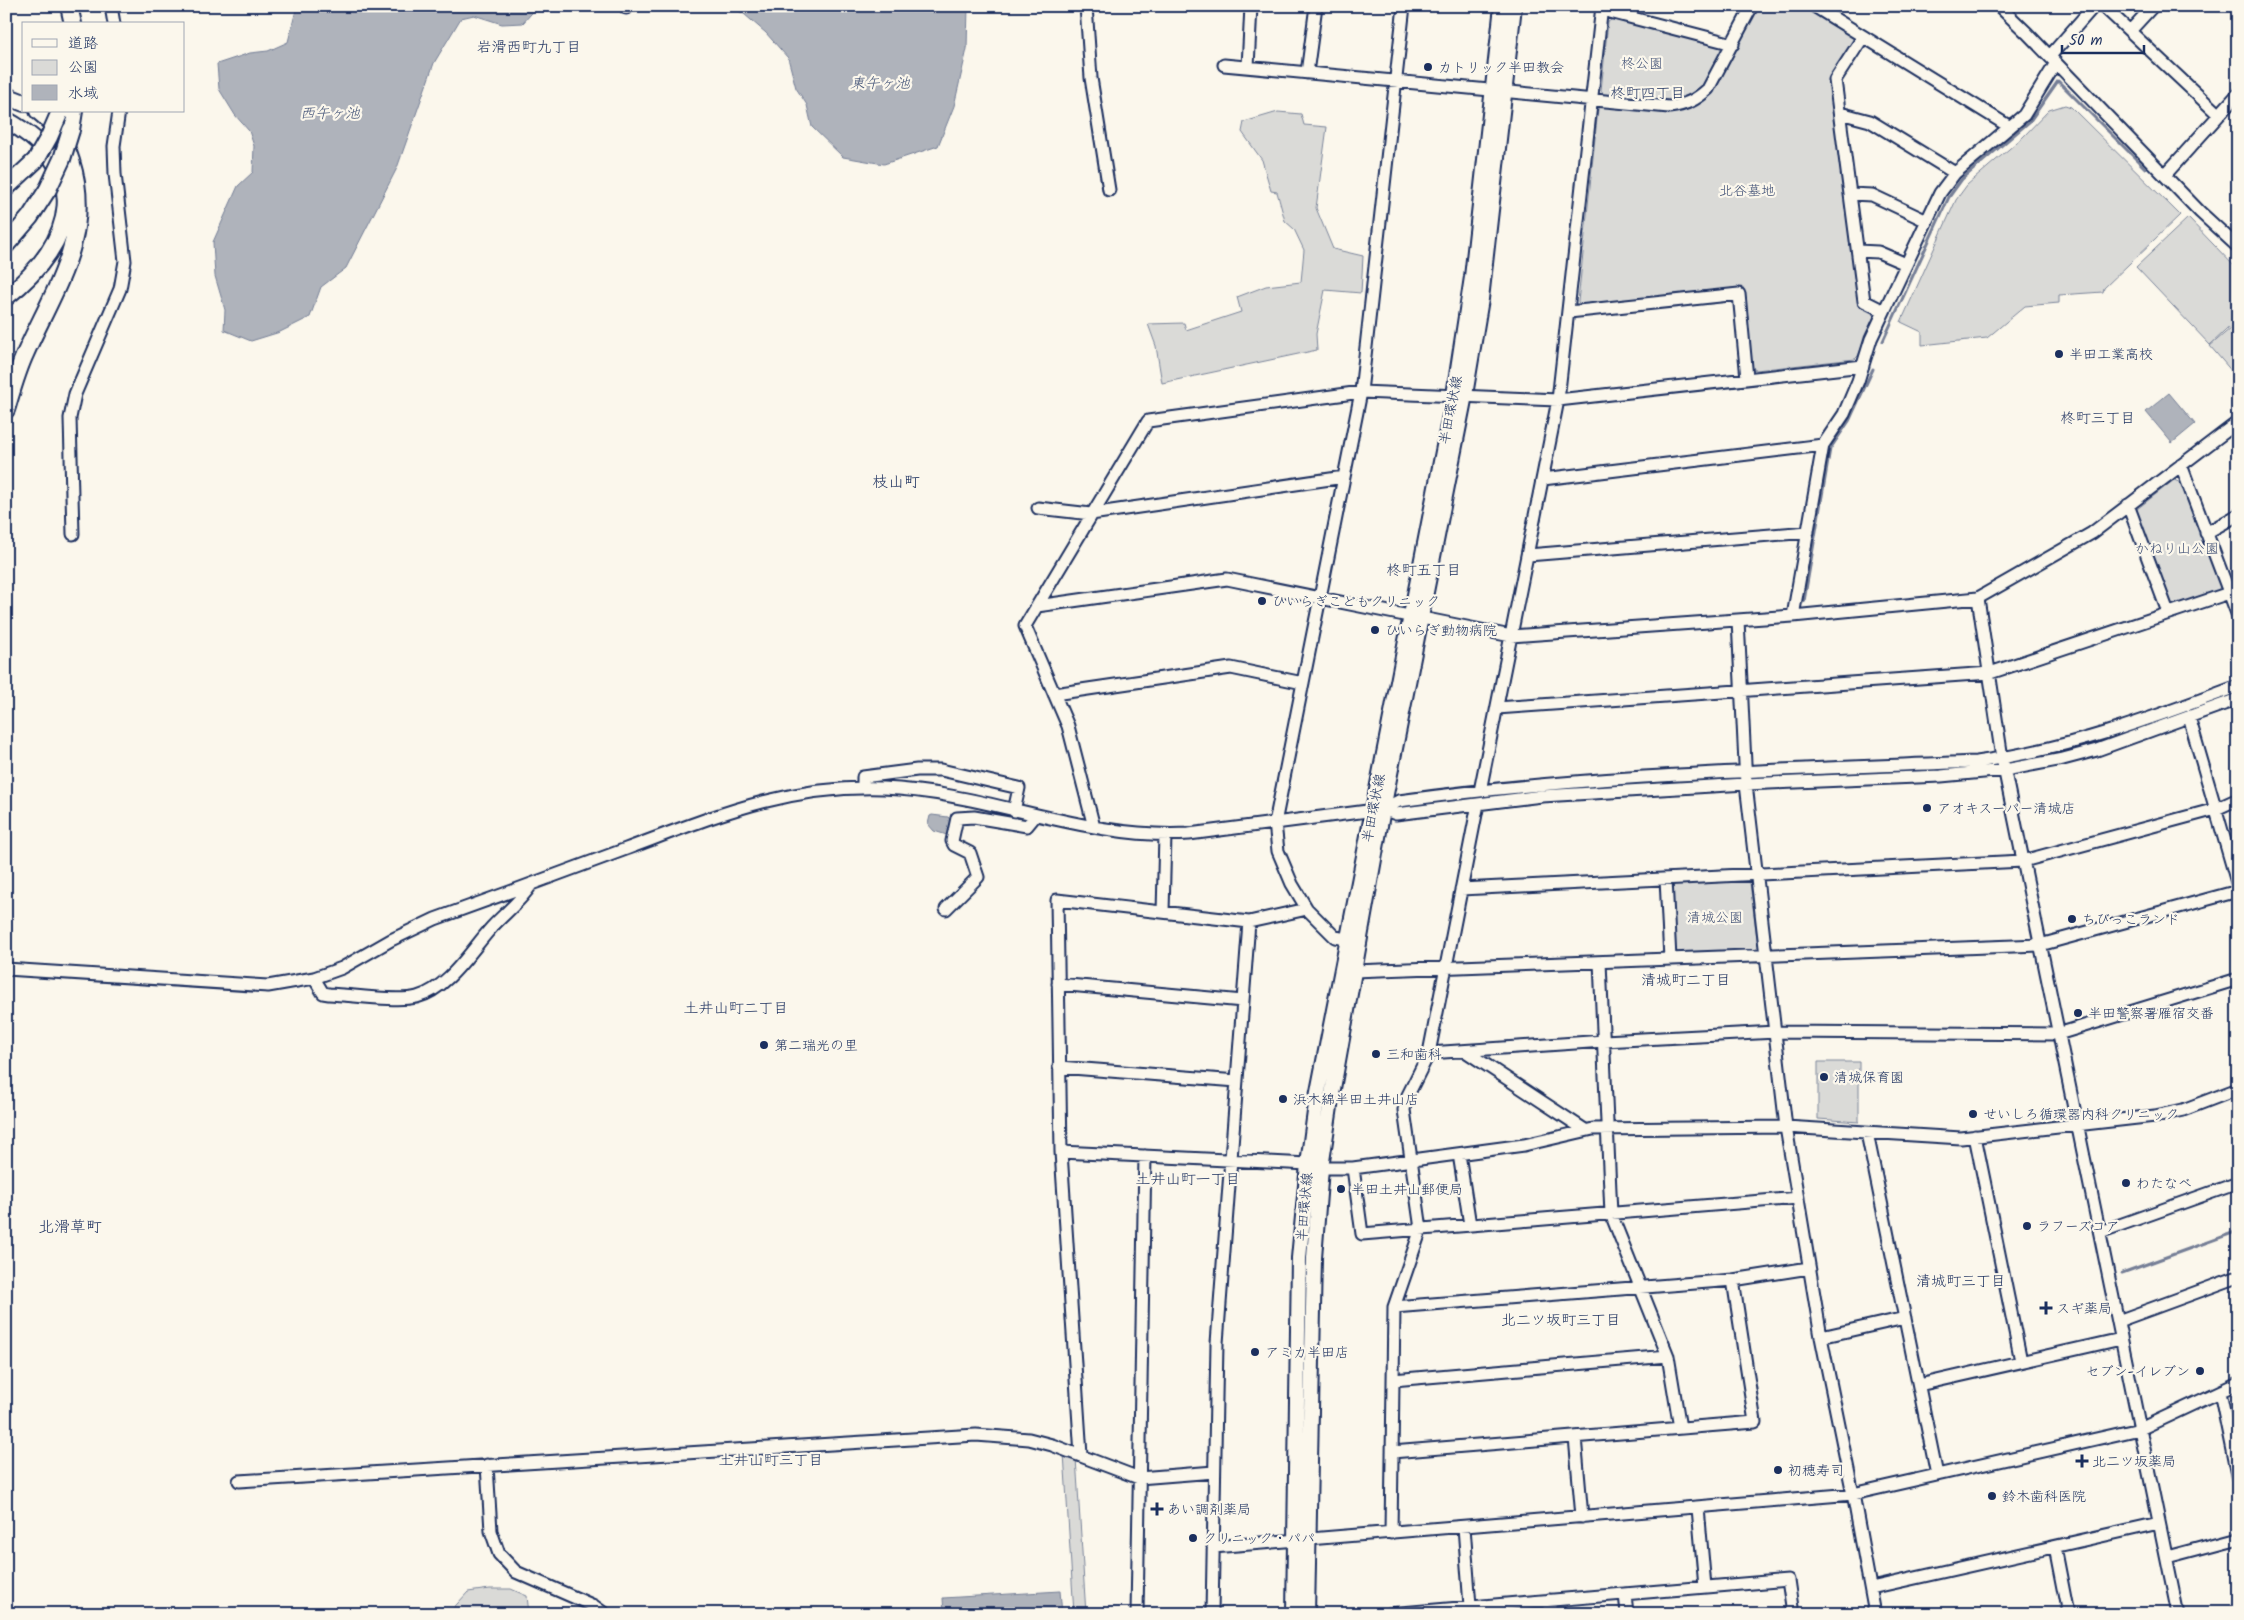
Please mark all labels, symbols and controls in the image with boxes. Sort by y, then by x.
legend [22,22,185,112]
scale bar [2062,22,2144,54]
text: 50 m [2069,29,2103,53]
text: 道路 [68,32,98,56]
district label: 岩滑西町九丁目 [476,36,582,60]
park label: 柊公園 [1621,53,1663,75]
text: 公園 [68,56,98,80]
place label: カトリック半田教会 [1438,57,1564,79]
marker: カトリック半田教会 [1422,61,1434,73]
water label: 東午ヶ池 [850,72,911,96]
text: 水域 [68,82,98,106]
district label: 柊町四丁目 [1610,82,1686,106]
water label: 西午ヶ池 [300,102,361,126]
park label: 北谷墓地 [1719,180,1775,202]
place label: 半田工業高校 [2069,344,2153,366]
marker: 半田工業高校 [2053,348,2065,360]
street label: 半田環状線 [1434,374,1468,447]
district label: 柊町三丁目 [2060,407,2136,431]
district label: 枝山町 [872,470,920,495]
park label: かねり山公園 [2135,538,2219,560]
district label: 柊町五丁目 [1386,559,1462,583]
place label: ひいらぎこどもクリニック [1272,591,1440,613]
marker: ひいらぎこどもクリニック [1256,595,1268,607]
place label: ひいらぎ動物病院 [1385,620,1497,642]
marker: ひいらぎ動物病院 [1369,624,1381,636]
street label: 半田環状線 [1357,772,1391,845]
place label: アオキスーパー清城店 [1937,798,2076,820]
marker: アオキスーパー清城店 [1921,802,1933,814]
park label: 清城公園 [1687,907,1743,929]
place label: ちびっこランド [2082,909,2180,931]
marker: ちびっこランド [2066,913,2078,925]
district label: 清城町二丁目 [1641,969,1731,993]
district label: 土井山町二丁目 [683,997,789,1021]
place label: 半田警察署雁宿交番 [2088,1003,2214,1025]
marker: 半田警察署雁宿交番 [2072,1007,2084,1019]
place label: 第二瑞光の里 [774,1035,858,1057]
marker: 第二瑞光の里 [758,1039,770,1051]
place label: 三和歯科 [1386,1044,1442,1066]
marker: 三和歯科 [1370,1048,1382,1060]
place label: 清城保育園 [1834,1067,1904,1089]
marker: 清城保育園 [1818,1071,1830,1083]
place label: 浜木綿半田土井山店 [1293,1089,1419,1111]
marker: 浜木綿半田土井山店 [1277,1093,1289,1105]
place label: せいしろ循環器内科クリニック [1983,1104,2179,1126]
marker: せいしろ循環器内科クリニック [1967,1108,1979,1120]
district label: 土井山町一丁目 [1135,1168,1241,1192]
street label: 半田環状線 [1291,1171,1319,1243]
place label: わたなべ [2136,1173,2192,1195]
marker: わたなべ [2120,1177,2132,1189]
place label: 半田土井山郵便局 [1351,1179,1463,1201]
marker: 半田土井山郵便局 [1335,1183,1347,1195]
district label: 北滑草町 [38,1215,102,1240]
place label: ラフーズコア [2037,1216,2120,1238]
marker: ラフーズコア [2021,1220,2033,1232]
district label: 清城町三丁目 [1916,1270,2006,1294]
place label: スギ薬局 [2056,1298,2112,1320]
marker: スギ薬局 [2040,1302,2052,1314]
district label: 北二ツ坂町三丁目 [1501,1309,1621,1333]
place label: アミカ半田店 [1265,1342,1349,1364]
marker: アミカ半田店 [1249,1346,1261,1358]
place label: セブン-イレブン [2086,1361,2190,1383]
marker: セブン-イレブン [2194,1365,2206,1377]
district label: 土井山町三丁目 [718,1449,824,1473]
place label: 北二ツ坂薬局 [2092,1451,2176,1473]
marker: 北二ツ坂薬局 [2076,1455,2088,1467]
place label: 初穂寿司 [1788,1460,1844,1482]
marker: 初穂寿司 [1772,1464,1784,1476]
place label: 鈴木歯科医院 [2002,1486,2086,1508]
marker: 鈴木歯科医院 [1986,1490,1998,1502]
place label: あい調剤薬局 [1167,1499,1251,1521]
marker: あい調剤薬局 [1151,1503,1163,1515]
place label: クリニック・パパ [1203,1528,1315,1550]
marker: クリニック・パパ [1187,1532,1199,1544]

